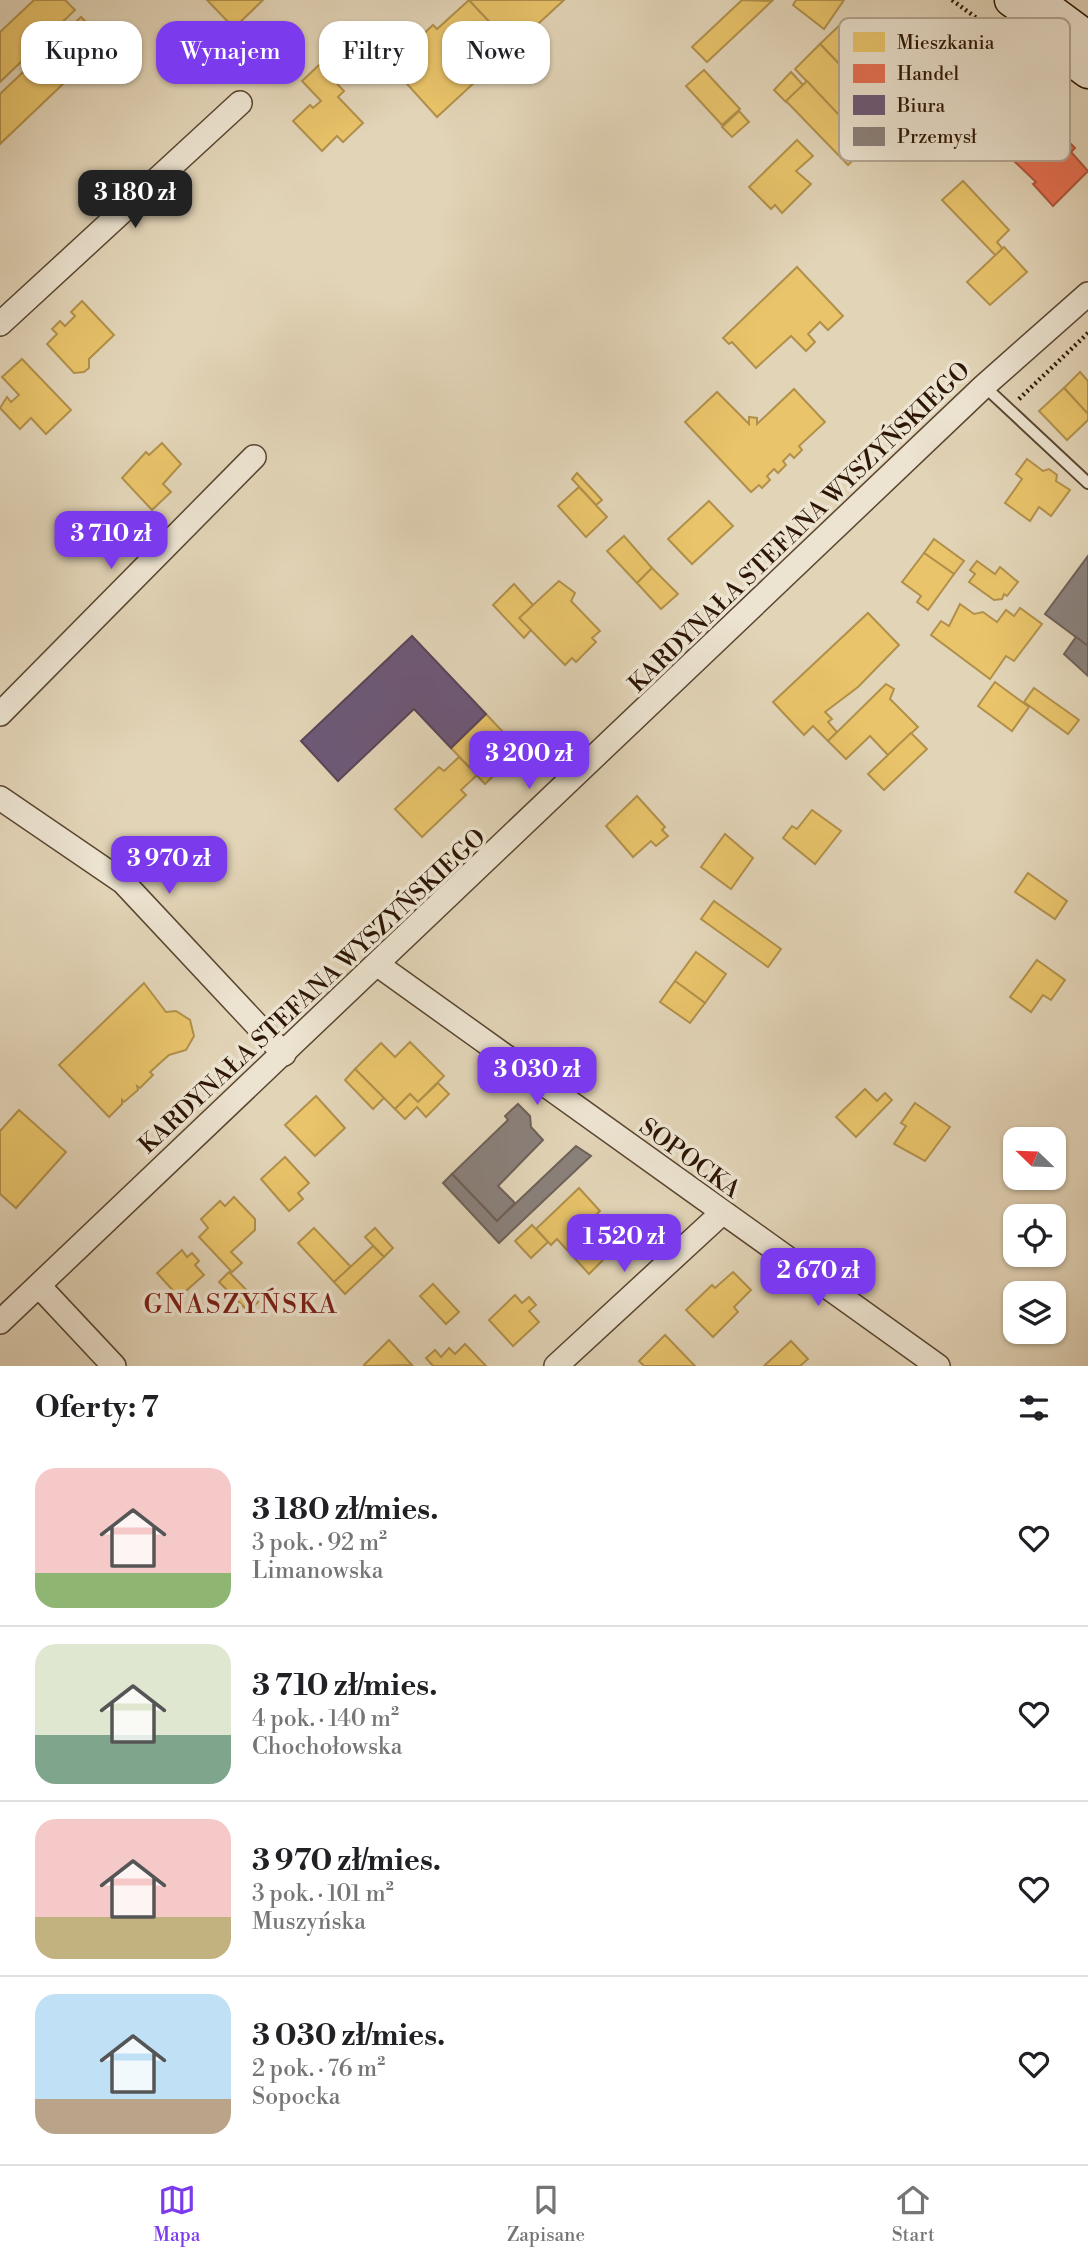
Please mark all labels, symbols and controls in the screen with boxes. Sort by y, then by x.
legend [839,18,1070,161]
chip: Kupno [21,21,142,84]
chip: Wynajem [156,21,305,84]
chip: Filtry [319,21,428,84]
chip: Nowe [442,21,550,84]
text: Mieszkania [897,31,995,55]
text: Handel [897,62,960,86]
text: Biura [896,94,946,118]
text: Przemysł [897,125,977,149]
pin: 3 180 zł [63,170,207,230]
text: 3 180 zł [94,179,176,207]
street label: KARDYNAŁA STEFANA WYSZYŃSKIEGO [621,355,977,699]
pin: 3 710 zł [39,512,183,571]
text: 3 710 zł [71,520,151,548]
pin: 3 200 zł [457,732,601,791]
text: 3 200 zł [485,740,573,768]
street label: KARDYNAŁA STEFANA WYSZYŃSKIEGO [132,821,492,1161]
pin: 3 970 zł [97,836,241,896]
text: 3 970 zł [127,845,211,873]
pin: 3 030 zł [465,1048,609,1107]
text: 3 030 zł [493,1056,581,1084]
street label: SOPOCKA [633,1112,746,1206]
north arrow [1003,1127,1066,1190]
map controls [1003,1127,1066,1344]
button: locate [1003,1204,1066,1267]
pin: 1 520 zł [552,1214,696,1274]
text: 1 520 zł [583,1223,665,1251]
pin: 2 670 zł [746,1248,890,1308]
text: 2 670 zł [776,1257,860,1285]
button: layers [1003,1281,1066,1344]
district label: GNASZYŃSKA [143,1287,339,1321]
text: Oferty: 7 [35,1389,159,1427]
icon: filters [1015,1389,1053,1427]
text: 3 180 zł/mies. [252,1491,438,1529]
icon: home [91,1496,175,1580]
icon: heart [1015,1519,1053,1557]
text: 3 pok. · 92 m² [252,1529,387,1557]
text: Limanowska [252,1557,383,1585]
text: 3 710 zł/mies. [252,1667,437,1705]
icon: home [91,1672,175,1756]
icon: heart [1015,1695,1053,1733]
text: 4 pok. · 140 m² [252,1705,399,1733]
text: Chochołowska [252,1733,402,1761]
text: 3 970 zł/mies. [252,1842,441,1880]
icon: home [91,1847,175,1931]
icon: heart [1015,1870,1053,1908]
text: 3 pok. · 101 m² [252,1880,394,1908]
text: Muszyńska [252,1908,366,1936]
text: 3 030 zł/mies. [252,2017,445,2055]
icon: home [91,2022,175,2106]
icon: heart [1015,2045,1053,2083]
text: 2 pok. · 76 m² [252,2055,385,2083]
text: Sopocka [252,2083,340,2111]
tab: Mapa [153,2181,200,2247]
tab: Zapisane [507,2181,585,2247]
tab: Start [892,2181,935,2247]

